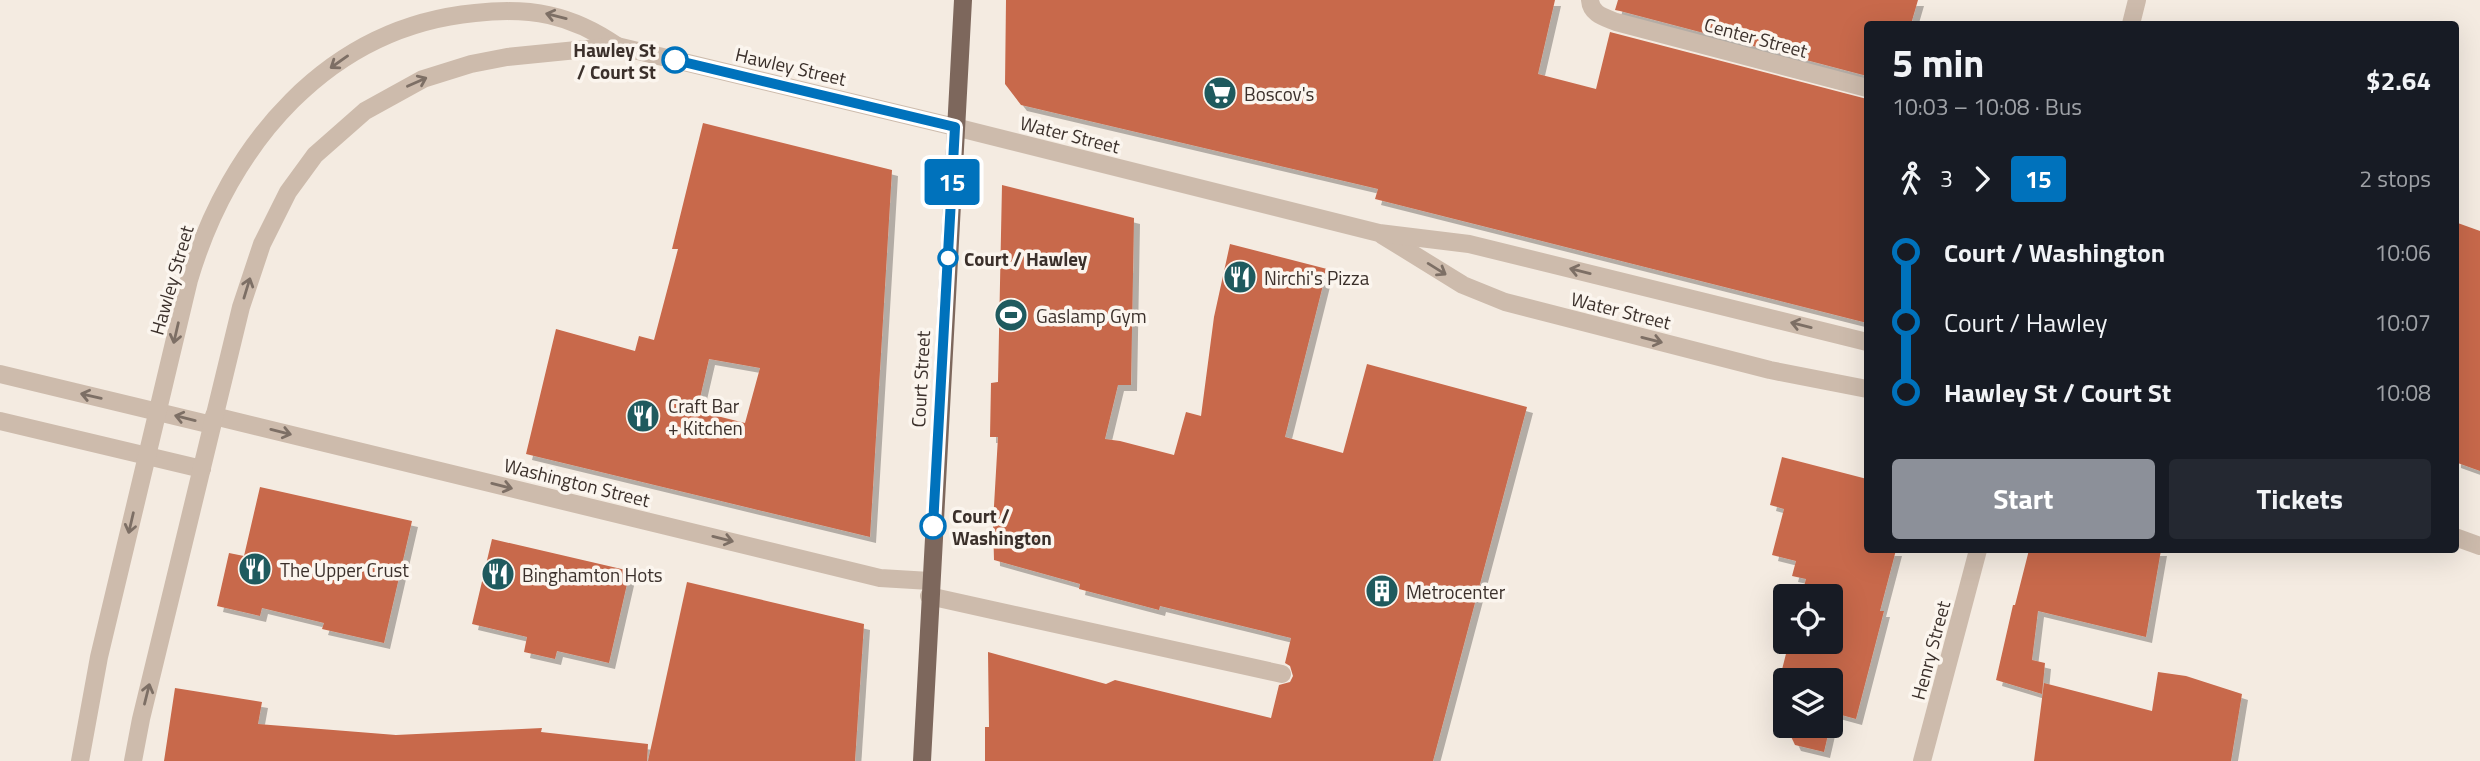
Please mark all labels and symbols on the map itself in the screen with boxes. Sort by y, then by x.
one-way arrow [545,9,568,22]
street label: Center Street [1701,9,1811,65]
place label: Hawley St / Court St [573,35,656,86]
street label: Hawley Street [733,39,850,93]
marker: Hawley St / Court St [662,47,688,73]
one-way arrow [330,55,349,69]
supermarket icon: Boscov's [1201,74,1239,112]
one-way arrow [406,75,427,88]
place label: Boscov's [1244,79,1315,108]
street label: Water Street [1017,108,1123,160]
line badge: 15 [920,159,984,205]
street label: Hawley Street [141,221,201,338]
place label: Court / Hawley [964,244,1088,273]
marker: Court / Hawley [938,248,958,268]
restaurant icon: Nirchi's Pizza [1221,258,1259,296]
one-way arrow [1426,262,1446,276]
place label: Nirchi's Pizza [1264,263,1370,292]
one-way arrow [1569,264,1592,277]
one-way arrow [241,277,254,299]
street label: Water Street [1568,284,1674,336]
sports icon: Gaslamp Gym [992,296,1030,334]
place label: Gaslamp Gym [1036,301,1147,330]
one-way arrow [1790,318,1813,331]
one-way arrow [169,321,183,344]
street label: Court Street [903,330,937,428]
one-way arrow [1640,334,1663,347]
one-way arrow [80,389,103,402]
place label: Craft Bar + Kitchen [668,391,743,442]
restaurant icon: Craft Bar + Kitchen [624,397,662,435]
one-way arrow [174,411,197,424]
one-way arrow [269,426,292,439]
street label: Washington Street [501,450,653,514]
one-way arrow [490,479,513,493]
place label: Court / Washington [952,501,1052,552]
one-way arrow [124,511,137,534]
marker: Court / Washington [920,513,946,539]
one-way arrow [711,533,734,546]
restaurant icon: The Upper Crust [236,550,274,588]
place label: The Upper Crust [280,555,409,584]
restaurant icon: Binghamton Hots [479,555,517,593]
place label: Binghamton Hots [522,560,663,589]
building icon: Metrocenter [1363,572,1401,610]
place label: Metrocenter [1406,577,1506,606]
street label: Henry Street [1903,597,1957,703]
one-way arrow [141,683,154,706]

